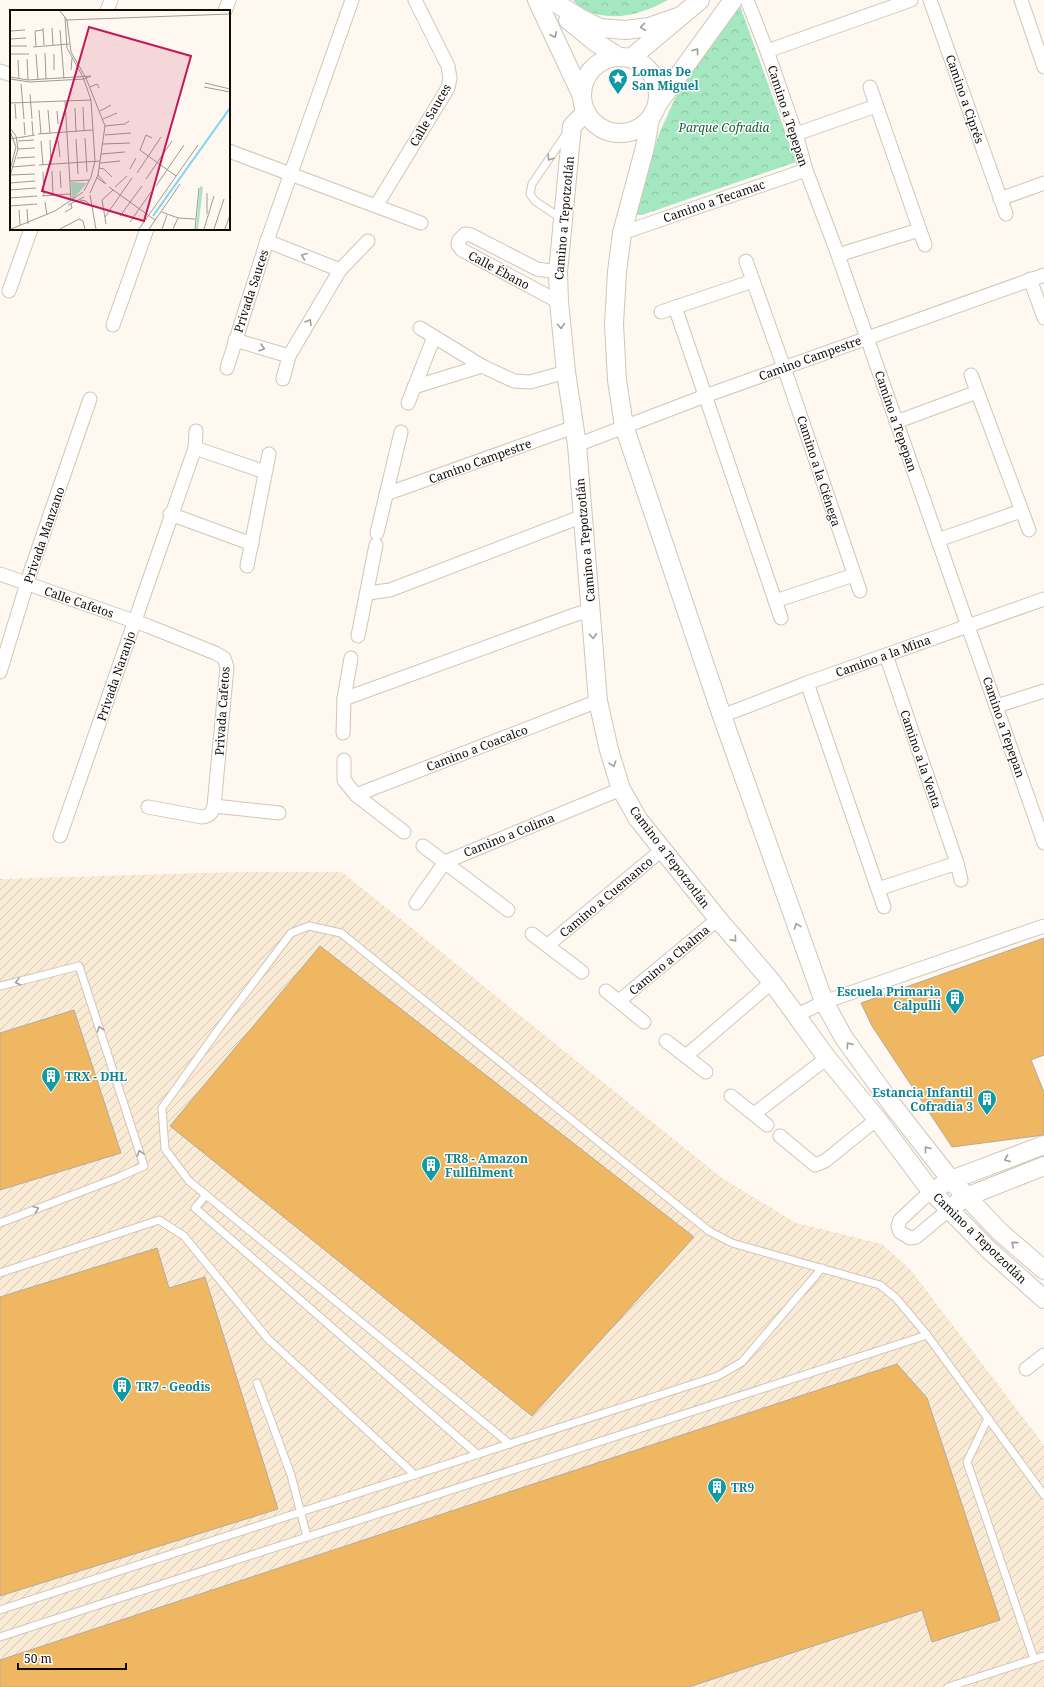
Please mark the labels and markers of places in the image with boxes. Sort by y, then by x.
place label: Lomas De San Miguel [632,63,700,94]
place icon: Lomas De San Miguel [607,67,629,95]
place label: Escuela Primaria Calpulli [837,983,942,1014]
building icon: Escuela Primaria Calpulli [944,987,966,1015]
building icon: TRX - DHL [40,1065,62,1093]
place label: TRX - DHL [65,1068,127,1085]
place label: Estancia Infantil Cofradia 3 [872,1084,974,1115]
building icon: Estancia Infantil Cofradia 3 [976,1088,998,1116]
place label: TR8 - Amazon Fullfilment [445,1150,528,1181]
building icon: TR8 - Amazon Fullfilment [420,1154,442,1182]
building icon: TR7 - Geodis [111,1375,133,1403]
place label: TR7 - Geodis [136,1378,211,1395]
building icon: TR9 [706,1476,728,1504]
place label: TR9 [731,1479,754,1496]

